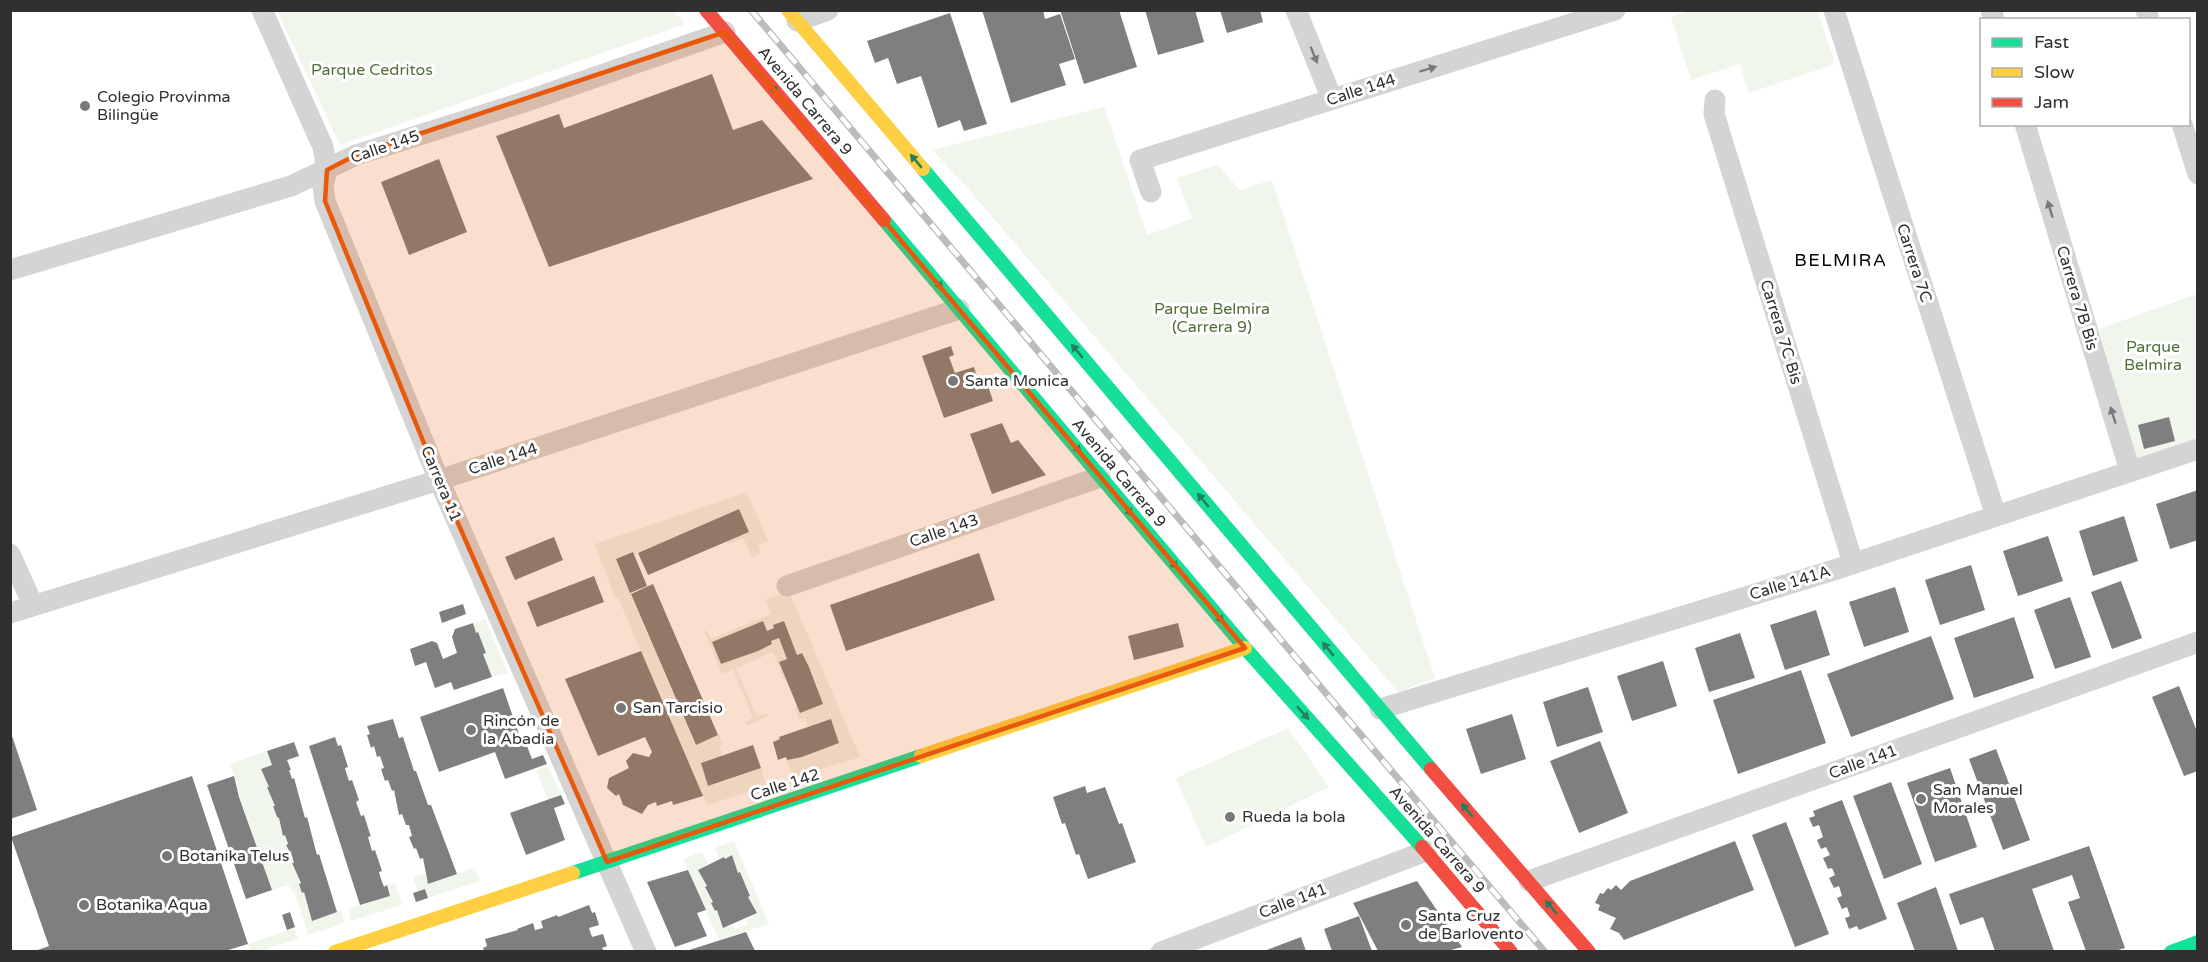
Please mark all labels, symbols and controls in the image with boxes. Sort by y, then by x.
legend [1980,18,2190,126]
text: Fast [2034,31,2069,53]
street label: Avenida Carrera 9 [754,42,856,160]
one-way arrow [1310,46,1319,64]
park label: Parque Cedritos [311,60,433,80]
text: Slow [2034,61,2075,83]
one-way arrow [1419,64,1437,73]
street label: Calle 144 [1324,69,1398,111]
one-way arrow [765,79,778,94]
place label: Colegio Provinma Bilingüe [97,87,231,125]
text: Jam [2034,91,2069,113]
marker: Colegio Provinma Bilingüe [78,99,92,113]
street label: Calle 145 [348,126,422,168]
one-way arrow [910,154,923,169]
one-way arrow [2045,200,2054,218]
street label: Carrera 7C [1892,221,1936,305]
street label: Carrera 7B Bis [2052,243,2102,353]
district label: BELMIRA [1794,249,1888,271]
one-way arrow [930,274,943,290]
street label: Carrera 7C Bis [1756,277,1806,387]
park label: Parque Belmira (Carrera 9) [1154,299,1270,337]
park label: Parque Belmira [2124,337,2182,375]
one-way arrow [1071,344,1084,359]
place label: Santa Monica [965,371,1069,391]
marker: Santa Monica [946,374,960,388]
one-way arrow [2108,406,2117,424]
street label: Avenida Carrera 9 [1068,414,1170,532]
street label: Calle 144 [466,438,540,480]
one-way arrow [1068,438,1081,453]
street label: Carrera 11 [416,443,466,525]
one-way arrow [1196,492,1209,508]
one-way arrow [1121,501,1134,517]
street label: Calle 143 [907,510,981,552]
one-way arrow [1166,554,1179,570]
street label: Calle 141A [1747,561,1833,605]
one-way arrow [1211,608,1224,623]
one-way arrow [1322,641,1335,657]
place label: San Tarcisio [633,698,723,718]
marker: San Tarcisio [614,701,628,715]
one-way arrow [1296,705,1309,720]
place label: Rincón de la Abadia [483,711,559,749]
marker: Rincón de la Abadia [464,723,478,737]
street label: Calle 141 [1826,740,1900,784]
street label: Calle 142 [748,764,822,806]
place label: San Manuel Morales [1933,780,2023,818]
street label: Avenida Carrera 9 [1385,782,1489,898]
marker: San Manuel Morales [1914,792,1928,806]
one-way arrow [1461,803,1474,818]
place label: Rueda la bola [1242,807,1345,827]
marker: Rueda la bola [1223,810,1237,824]
place label: Botanika Telus [179,846,289,866]
marker: Botanika Telus [160,849,174,863]
street label: Calle 141 [1256,879,1330,923]
place label: Botanika Aqua [96,895,208,915]
marker: Botanika Aqua [77,898,91,912]
one-way arrow [1545,900,1558,915]
place label: Santa Cruz de Barlovento [1418,906,1524,944]
marker: Santa Cruz de Barlovento [1399,918,1413,932]

